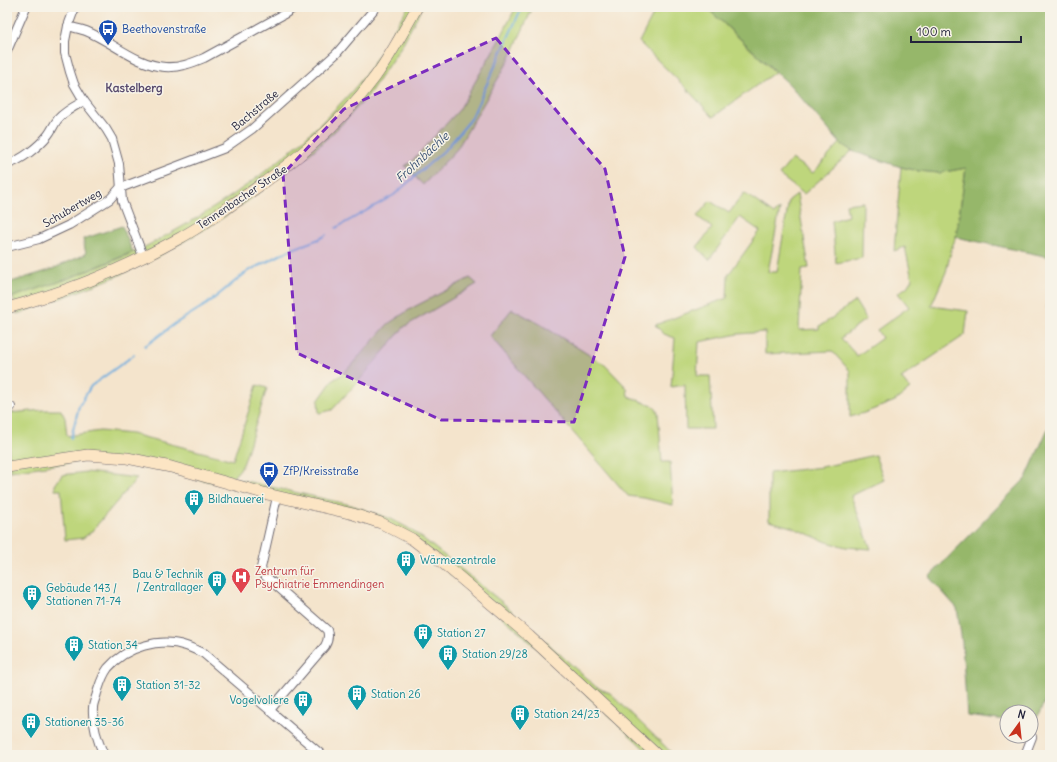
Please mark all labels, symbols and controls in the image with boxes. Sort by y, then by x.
bus stop icon: Beethovenstraße [97,18,119,46]
scale bar [911,18,1021,44]
place label: Beethovenstraße [122,22,206,36]
text: 100 m [917,24,951,39]
district label: Kastelberg [105,80,163,96]
street label: Bachstraße [229,86,281,134]
water label: Frohnbächle [392,128,453,185]
street label: Tennenbacher Straße [194,162,290,232]
street label: Schubertweg [40,186,104,230]
bus stop icon: ZfP/Kreisstraße [258,460,280,488]
place label: ZfP/Kreisstraße [283,464,359,478]
building icon: Bildhauerei [183,488,205,516]
place label: Bildhauerei [208,492,264,506]
building icon: Wärmezentrale [395,549,417,577]
place label: Wärmezentrale [420,553,496,567]
place label: Zentrum für Psychiatrie Emmendingen [255,564,384,591]
hospital icon: Zentrum für Psychiatrie Emmendingen [230,566,252,594]
place label: Bau & Technik / Zentrallager [132,567,204,594]
building icon: Bau & Technik / Zentrallager [206,569,228,597]
place label: Gebäude 143 / Stationen 71-74 [46,581,121,608]
building icon: Gebäude 143 / Stationen 71-74 [21,583,43,611]
building icon: Station 27 [412,622,434,650]
place label: Station 27 [437,626,486,640]
building icon: Station 34 [63,634,85,662]
place label: Station 34 [88,638,138,652]
building icon: Station 29/28 [437,643,459,671]
place label: Station 29/28 [462,647,528,661]
building icon: Station 31-32 [111,674,133,702]
place label: Station 31-32 [136,678,201,692]
building icon: Station 26 [346,683,368,711]
place label: Station 26 [371,687,421,701]
building icon: Vogelvoliere [292,689,314,717]
place label: Vogelvoliere [229,693,289,707]
building icon: Station 24/23 [509,703,531,731]
north arrow [999,704,1039,744]
place label: Station 24/23 [534,707,600,721]
text: N [1016,707,1027,722]
building icon: Stationen 35-36 [20,711,42,739]
place label: Stationen 35-36 [45,715,124,729]

